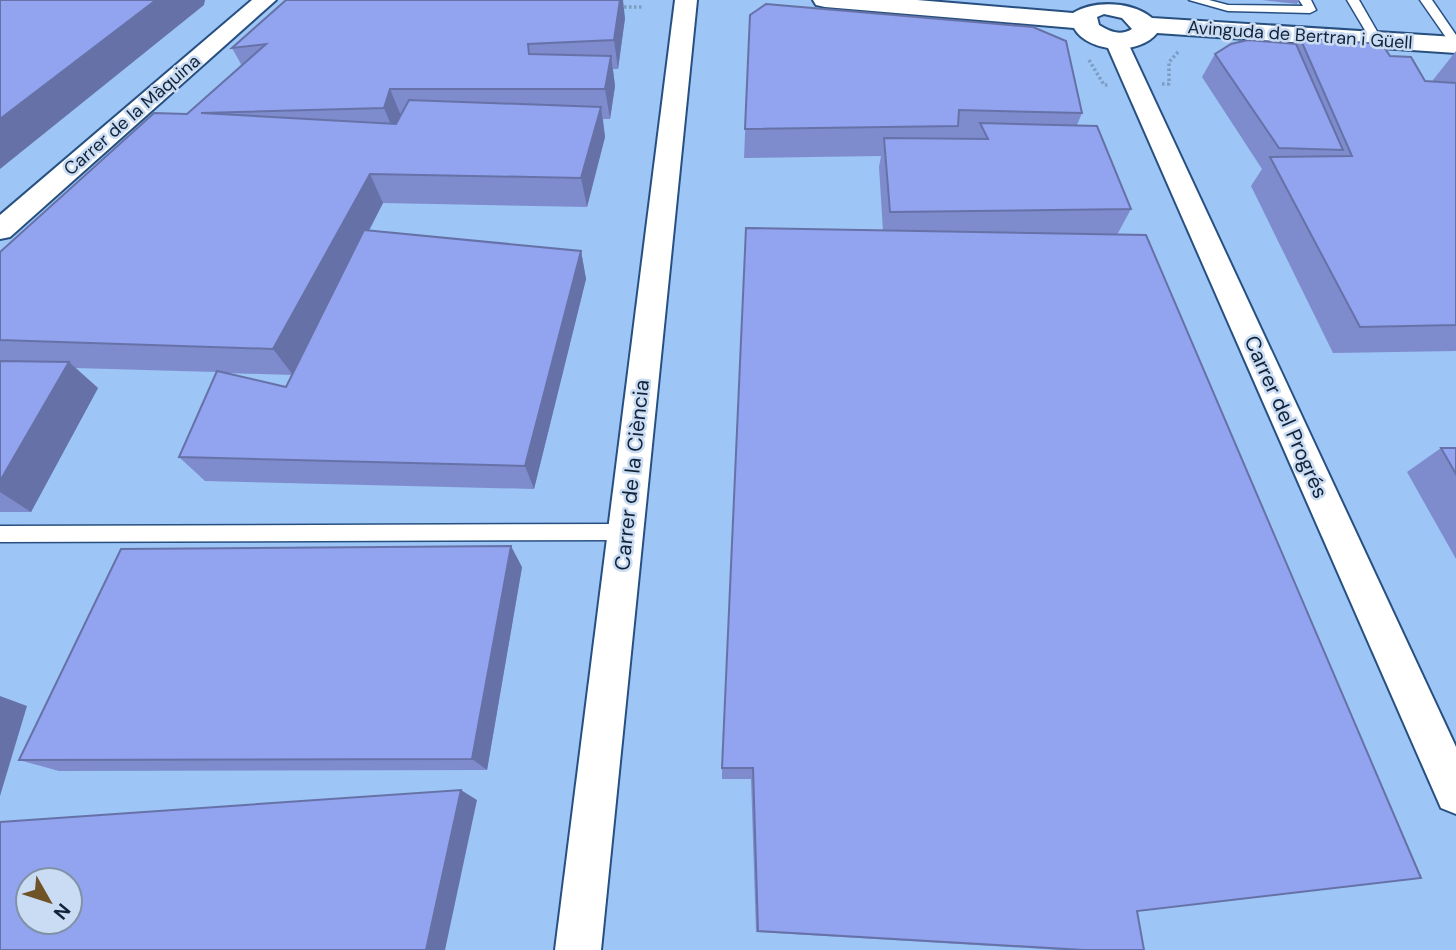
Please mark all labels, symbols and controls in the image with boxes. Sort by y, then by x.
street label: Avinguda de Bertran i Güell [1187,15,1413,55]
street label: Carrer de la Màquina [59,49,205,181]
street label: Carrer del Progrés [1238,331,1334,503]
street label: Carrer de la Ciència [608,378,656,572]
north arrow [14,866,84,936]
text: N [48,898,76,925]

